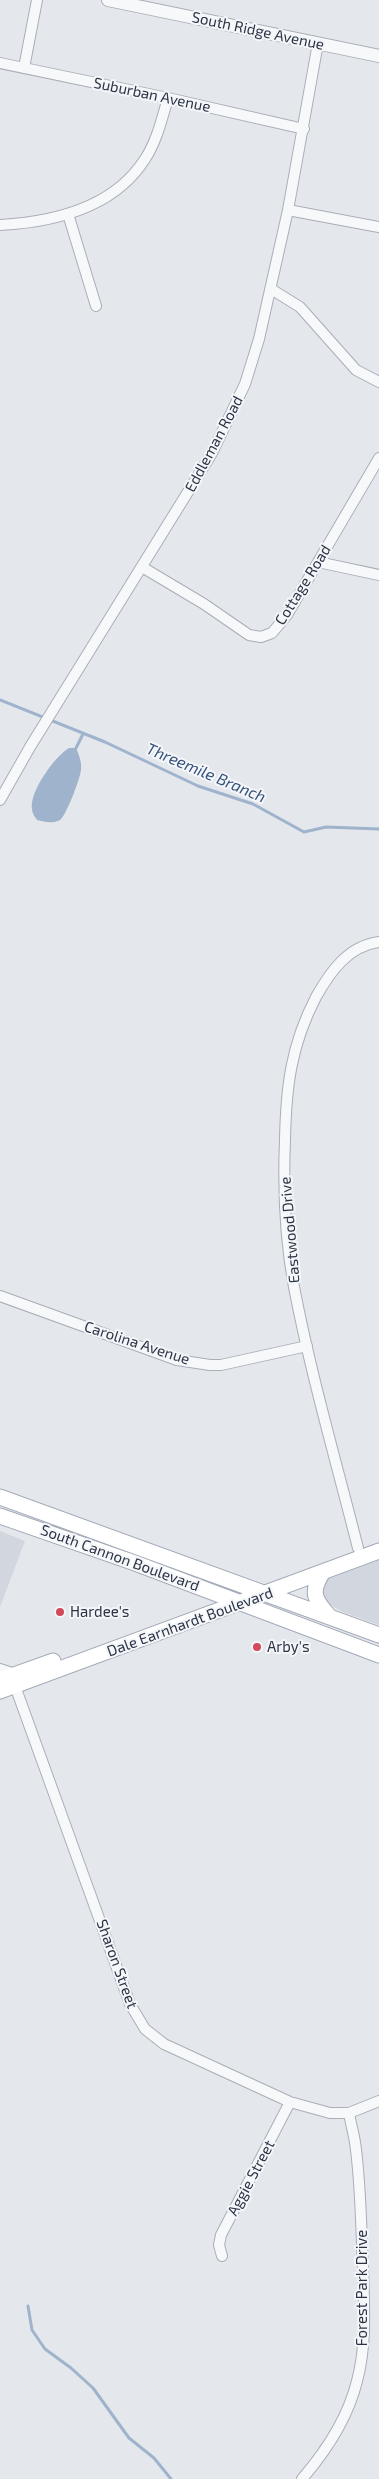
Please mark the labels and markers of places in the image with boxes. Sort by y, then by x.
place label: Hardee's [70,1603,129,1621]
marker: Hardee's [54,1606,66,1618]
place label: Arby's [267,1638,310,1656]
marker: Arby's [251,1641,263,1653]

